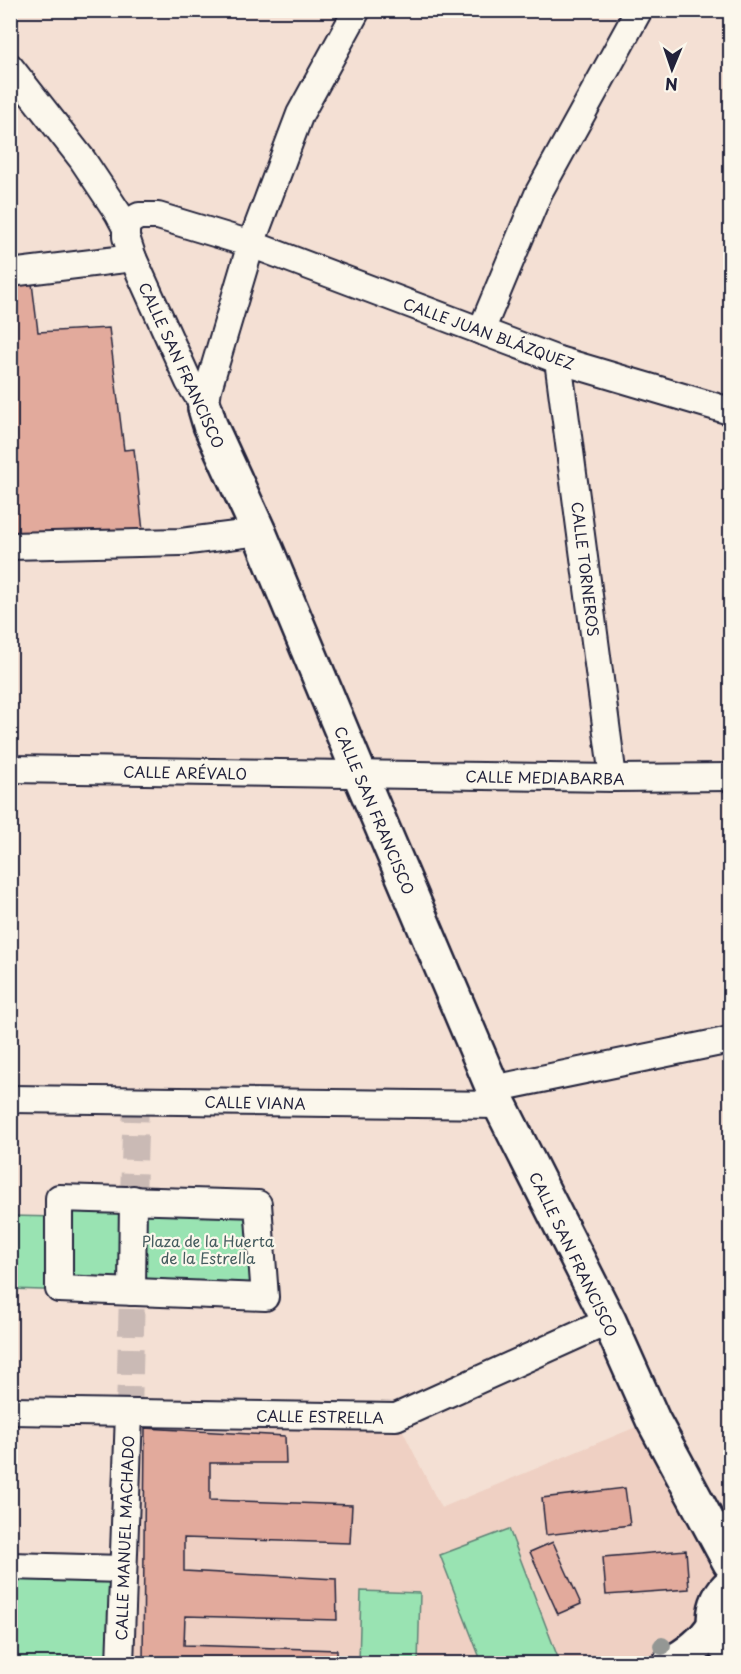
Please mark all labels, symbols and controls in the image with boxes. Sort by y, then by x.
north arrow [642,39,702,99]
text: N [665,73,678,97]
street label: CALLE SAN FRANCISCO [133,278,231,452]
street label: CALLE JUAN BLÁZQUEZ [400,291,578,375]
street label: CALLE TORNEROS [566,500,606,638]
street label: CALLE SAN FRANCISCO [329,722,421,898]
street label: CALLE ARÉVALO [123,759,247,785]
street label: CALLE MEDIABARBA [465,764,625,790]
street label: CALLE VIANA [204,1090,306,1114]
street label: CALLE SAN FRANCISCO [524,1168,624,1340]
park label: Plaza de la Huerta de la Estrella [142,1229,275,1269]
street label: CALLE ESTRELLA [256,1403,384,1429]
street label: CALLE MANUEL MACHADO [109,1435,139,1641]

